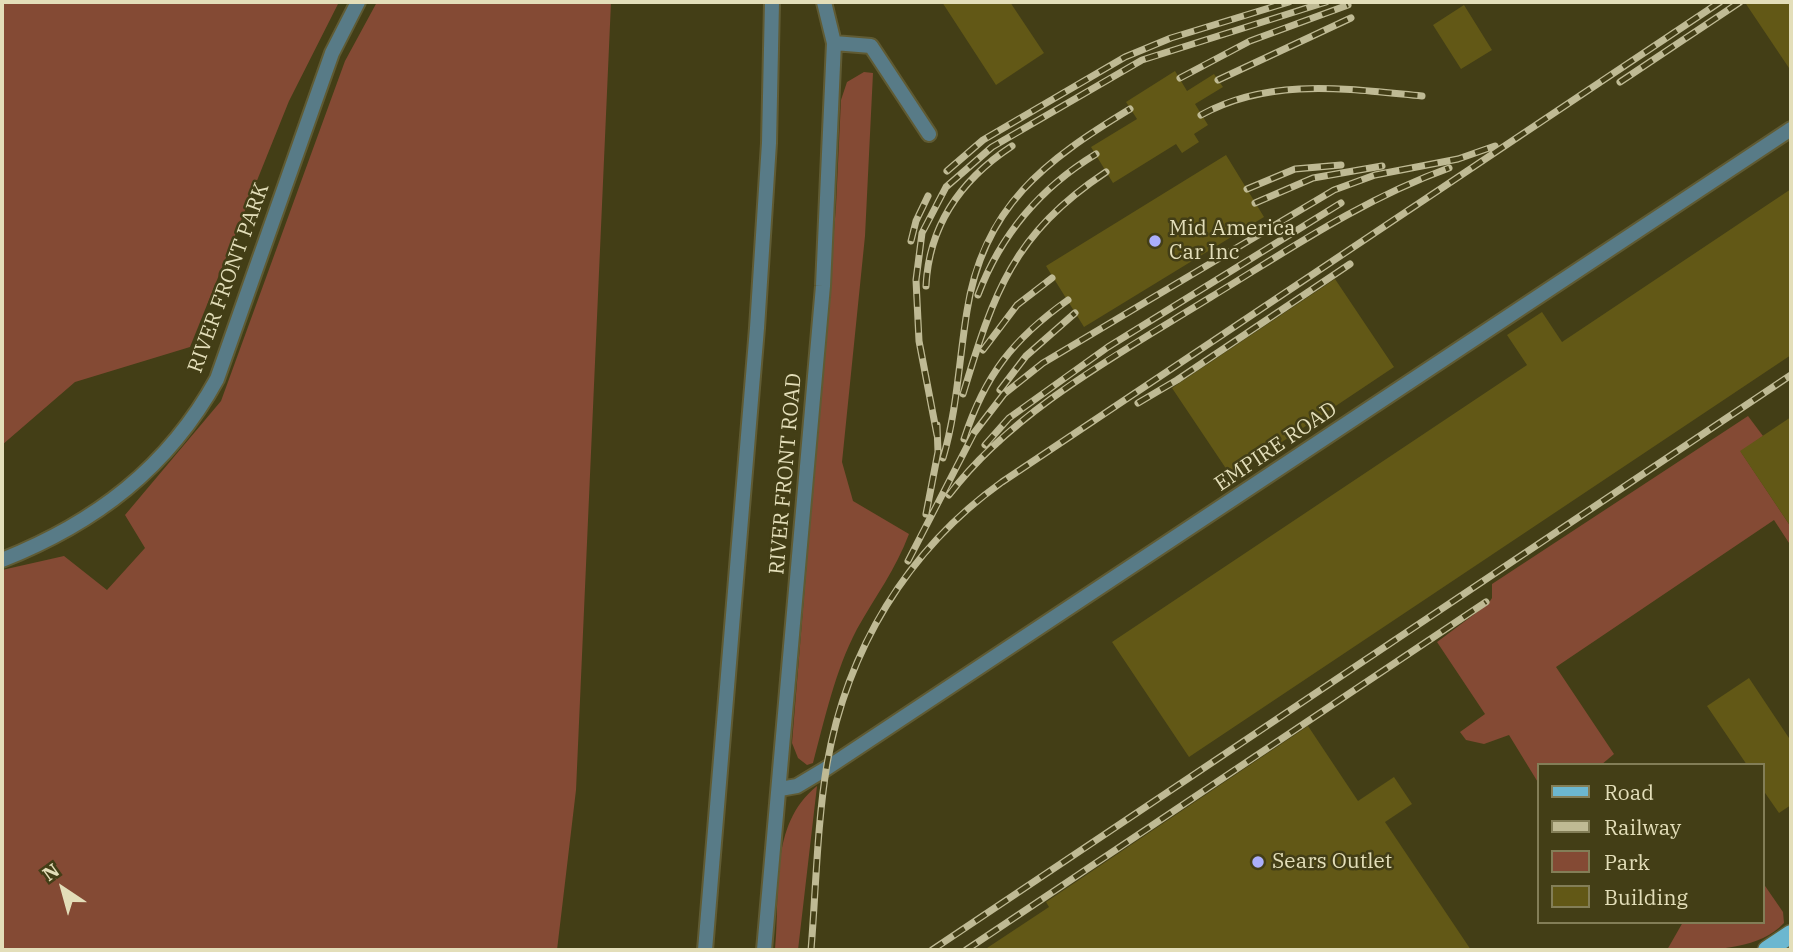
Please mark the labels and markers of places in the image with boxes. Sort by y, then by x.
place label: Mid America Car Inc [1169,216,1295,266]
marker: Mid America Car Inc [1147,233,1163,249]
place label: Sears Outlet [1272,849,1392,875]
marker: Sears Outlet [1250,854,1266,870]

